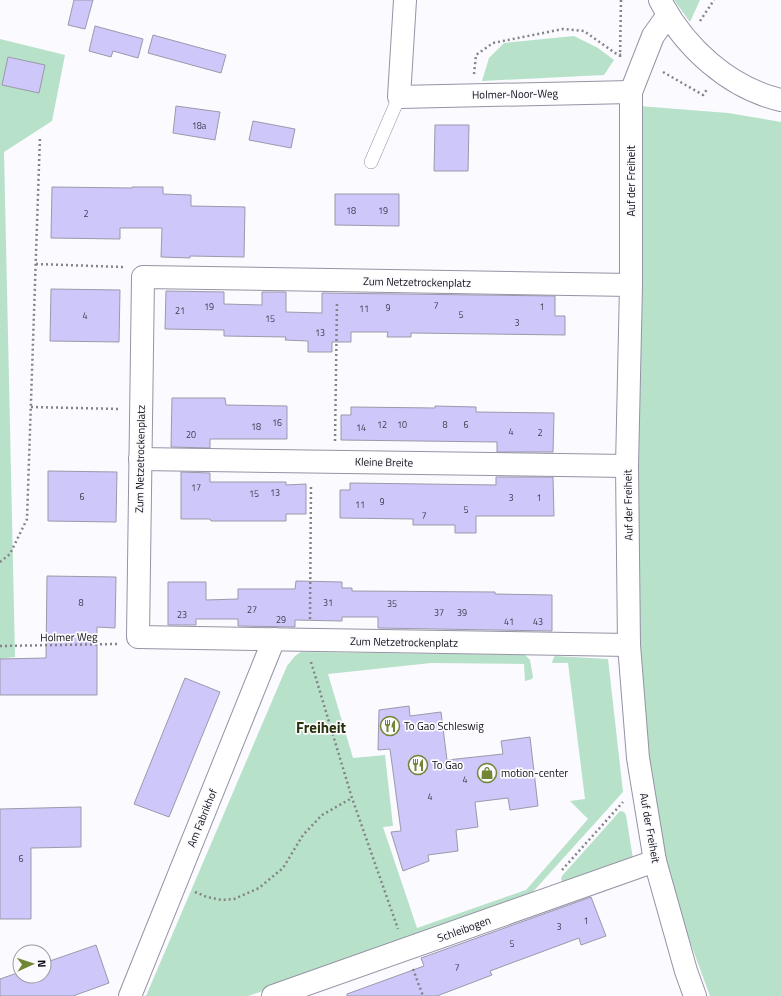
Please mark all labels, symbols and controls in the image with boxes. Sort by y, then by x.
street label: Holmer-Noor-Weg [472,85,559,103]
house number: 18a [192,119,207,132]
street label: Auf der Freiheit [623,145,639,217]
house number: 18 [346,204,356,217]
house number: 19 [378,204,388,217]
house number: 2 [83,207,89,220]
street label: Zum Netzetrockenplatz [363,273,471,291]
house number: 7 [433,299,439,312]
house number: 19 [204,300,214,313]
house number: 1 [539,300,545,313]
house number: 9 [385,301,391,314]
house number: 11 [359,302,369,315]
house number: 21 [175,304,185,317]
house number: 5 [458,308,464,321]
house number: 4 [82,309,88,322]
house number: 15 [265,312,275,325]
house number: 3 [514,316,520,329]
house number: 13 [315,326,325,339]
street label: Zum Netzetrockenplatz [131,405,149,513]
house number: 16 [272,416,282,429]
house number: 12 [377,418,387,431]
house number: 10 [397,418,407,431]
house number: 8 [442,418,448,431]
house number: 6 [463,418,469,431]
house number: 18 [251,420,261,433]
house number: 14 [356,421,366,434]
house number: 4 [508,425,514,438]
house number: 2 [537,426,543,439]
house number: 20 [186,428,196,441]
street label: Kleine Breite [355,453,414,471]
street label: Auf der Freiheit [619,469,637,541]
house number: 17 [191,481,201,494]
house number: 13 [270,486,280,499]
house number: 15 [249,487,259,500]
house number: 6 [79,490,85,503]
house number: 3 [508,491,514,504]
house number: 1 [536,491,542,504]
house number: 9 [379,495,385,508]
house number: 11 [355,498,365,511]
house number: 5 [463,503,469,516]
house number: 7 [421,509,427,522]
house number: 8 [78,596,84,609]
house number: 31 [323,596,333,609]
house number: 35 [387,597,397,610]
house number: 27 [247,603,257,616]
house number: 37 [434,606,444,619]
house number: 39 [457,606,467,619]
house number: 23 [177,608,187,621]
house number: 29 [276,613,286,626]
house number: 41 [504,615,514,628]
house number: 43 [533,615,543,628]
street label: Holmer Weg [40,628,98,645]
street label: Zum Netzetrockenplatz [350,633,458,651]
restaurant icon: To Gao Schleswig [379,715,401,737]
district label: Freiheit [296,716,347,739]
place label: To Gao Schleswig [404,718,484,734]
restaurant icon: To Gao [407,754,429,776]
place label: To Gao [432,757,463,773]
shop icon: motion-center [476,762,498,784]
place label: motion-center [501,765,568,781]
house number: 4 [462,773,468,786]
street label: Am Fabrikhof [183,786,221,850]
house number: 4 [427,790,433,803]
street label: Auf der Freiheit [636,792,664,864]
house number: 6 [18,852,24,865]
street label: Schleibogen [435,912,493,946]
house number: 1 [583,914,589,927]
house number: 3 [556,920,562,933]
house number: 5 [509,937,515,950]
north arrow [12,944,52,984]
text: N [34,959,50,968]
house number: 7 [454,961,460,974]

